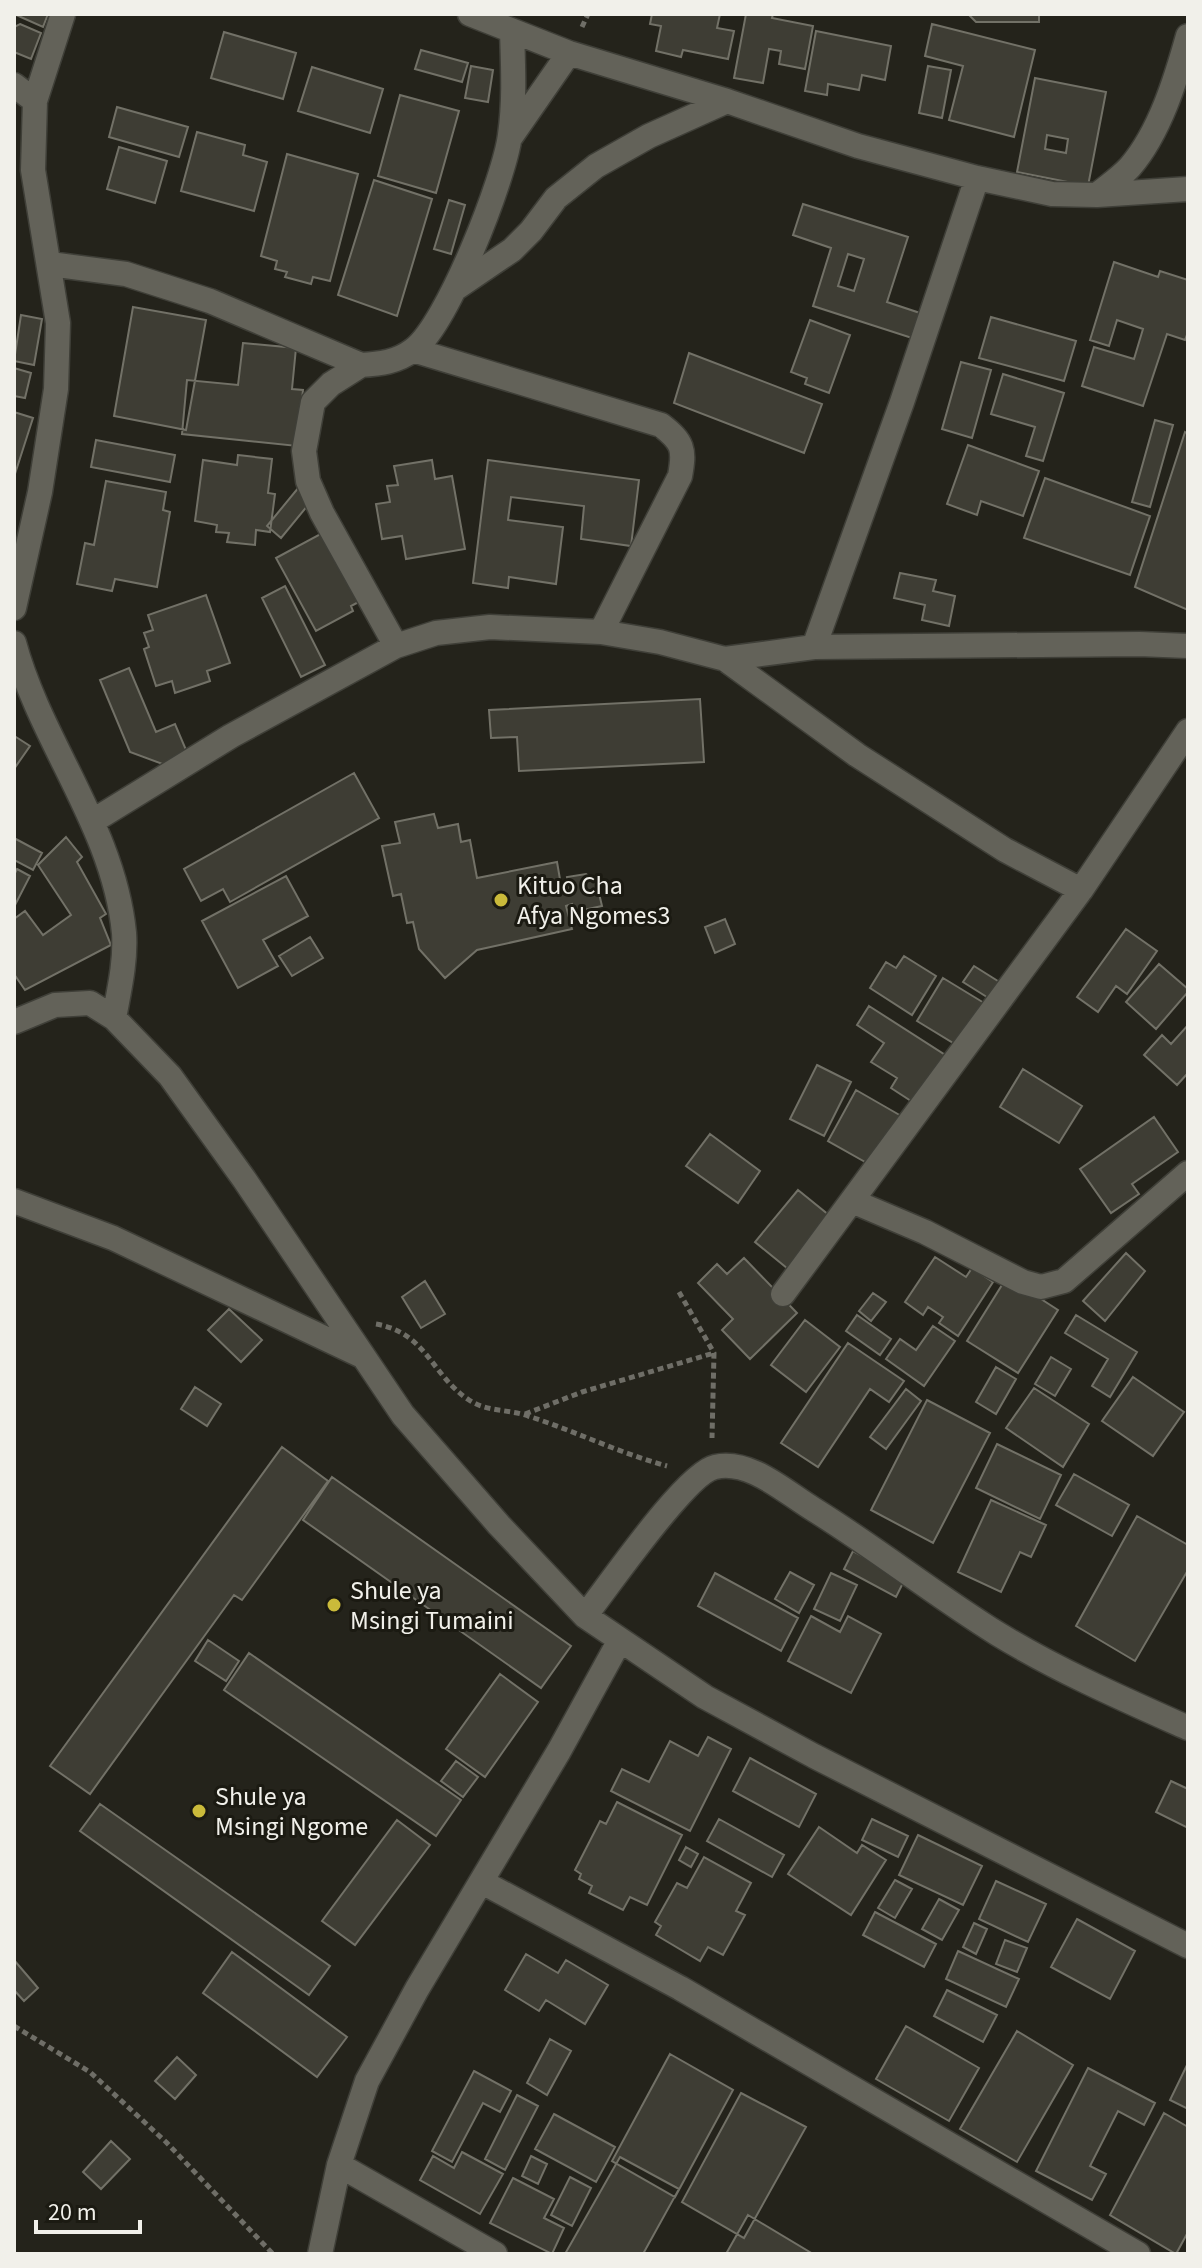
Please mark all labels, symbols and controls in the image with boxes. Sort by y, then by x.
place label: Kituo Cha Afya Ngomes3 [517,867,670,934]
marker: Kituo Cha Afya Ngomes3 [492,891,510,909]
place label: Shule ya Msingi Tumaini [350,1572,514,1639]
marker: Shule ya Msingi Tumaini [325,1596,343,1614]
place label: Shule ya Msingi Ngome [215,1778,368,1845]
marker: Shule ya Msingi Ngome [190,1802,208,1820]
scale bar [36,2184,140,2234]
text: 20 m [48,2195,97,2230]

